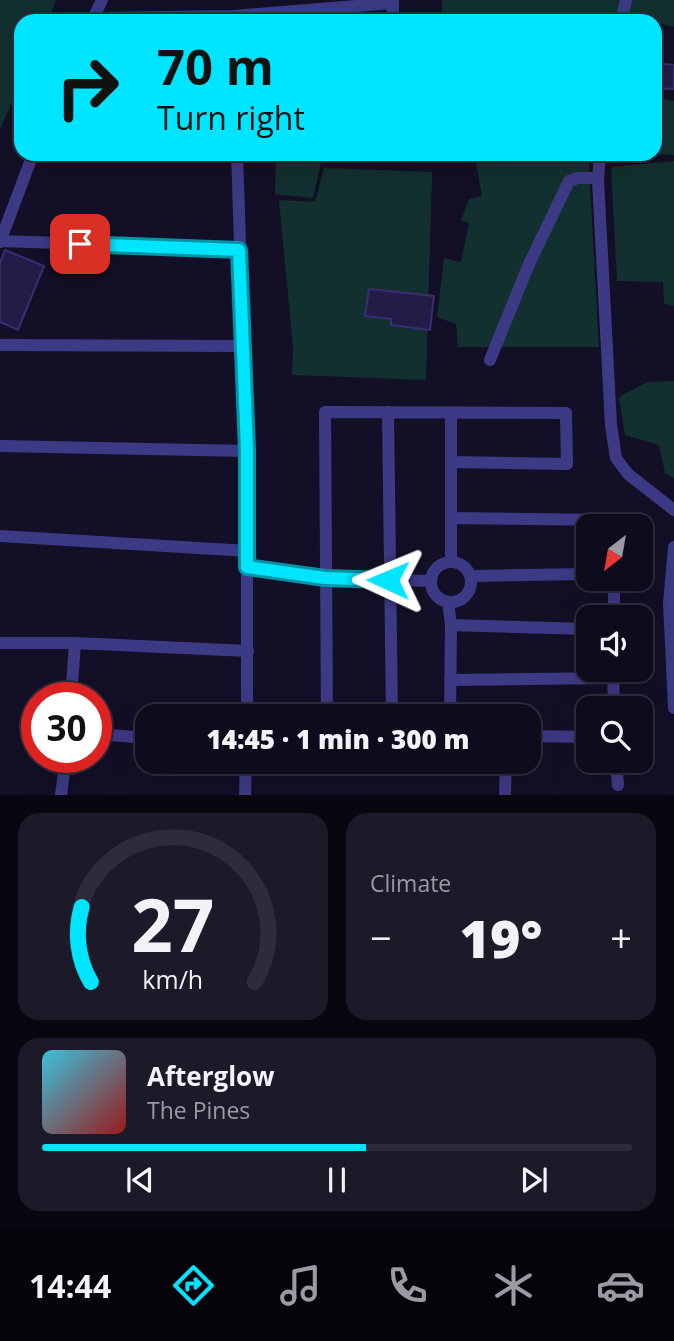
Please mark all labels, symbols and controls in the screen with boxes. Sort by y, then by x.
text: 70 m [157,33,274,99]
icon: right [42,42,133,133]
text: Turn right [157,96,305,139]
pin [50,214,110,274]
icon: arrive [61,225,99,263]
north arrow [576,514,653,592]
map controls [576,514,653,773]
position arrow [351,543,425,617]
button: sound [576,605,653,682]
speed limit sign: 30 [21,682,112,773]
button: search [576,696,653,773]
text: 14:45 · 1 min · 300 m [207,721,469,757]
text: Climate [370,867,451,899]
text: 27 [131,875,215,974]
text: 19° [460,902,542,973]
text: − [370,911,392,963]
text: + [610,911,632,963]
text: km/h [143,962,203,996]
text: Afterglow [147,1058,274,1094]
text: The Pines [147,1094,250,1126]
icon: previous [121,1161,159,1199]
icon: pause [318,1161,356,1199]
icon: next [515,1161,553,1199]
icon: directions [169,1261,218,1310]
icon: music [276,1261,325,1310]
icon: phone [383,1261,432,1310]
icon: climate [489,1261,538,1310]
icon: car [596,1261,645,1310]
text: 14:44 [29,1264,111,1307]

